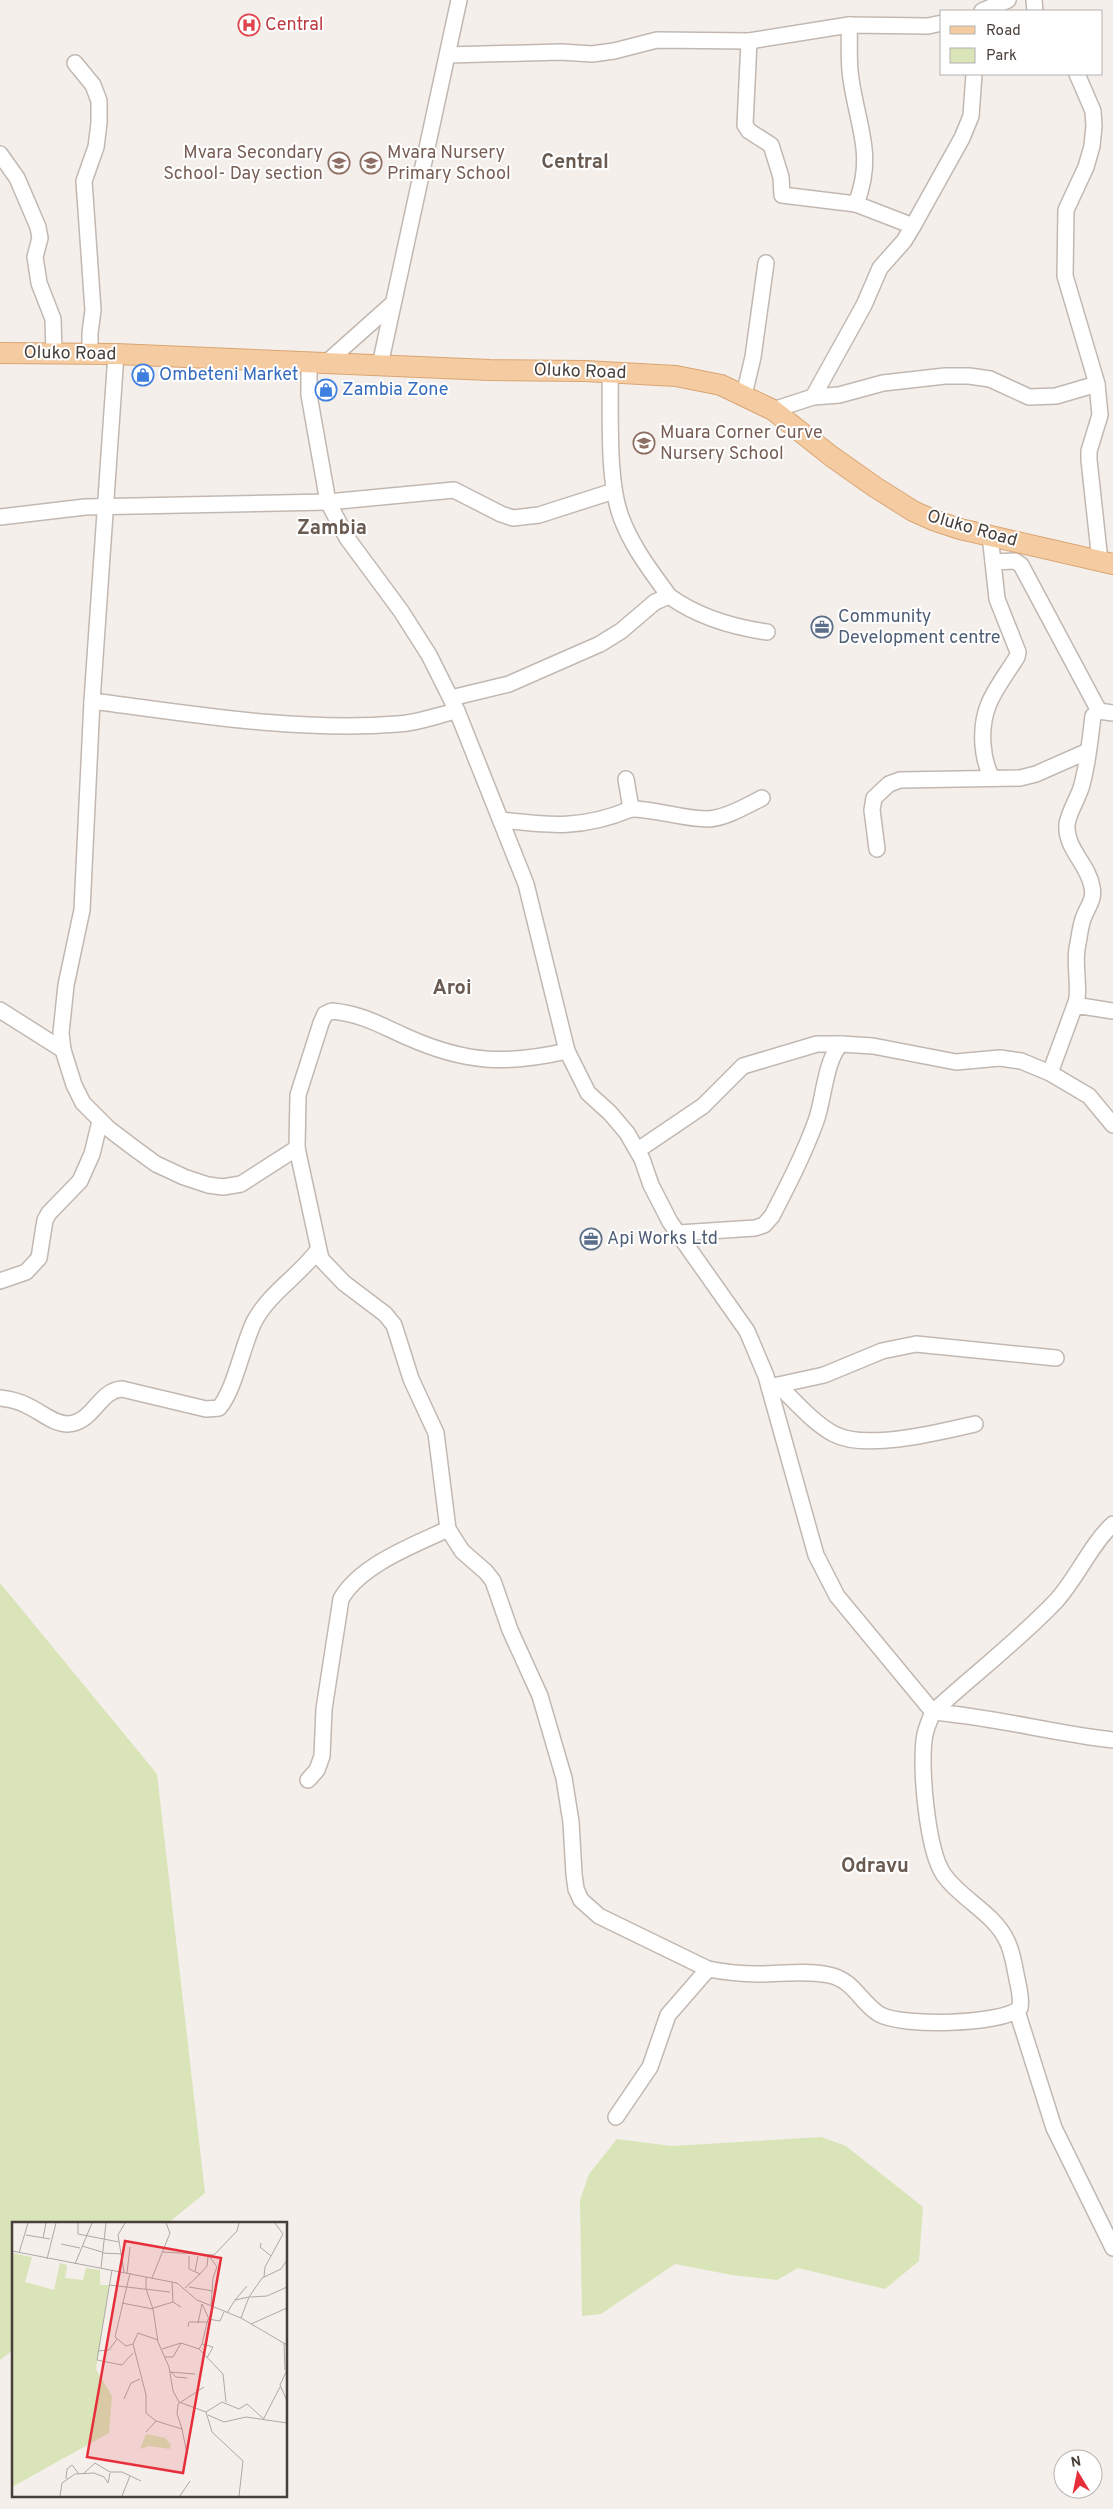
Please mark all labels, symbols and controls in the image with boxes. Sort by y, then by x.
legend [940,10,1103,75]
hospital icon: Central [237,13,261,37]
place label: Central [265,14,323,37]
text: Road [986,22,1021,41]
text: Park [986,47,1017,66]
place label: Mvara Secondary School- Day section [163,142,323,186]
place label: Mvara Nursery Primary School [387,142,511,186]
district label: Central [541,150,609,176]
school or university icon: Mvara Secondary School- Day section [327,151,351,175]
school or university icon: Mvara Nursery Primary School [359,151,383,175]
street label: Oluko Road [23,342,117,366]
street label: Oluko Road [533,359,627,385]
shop icon: Ombeteni Market [131,363,155,387]
place label: Ombeteni Market [159,364,299,387]
shop icon: Zambia Zone [314,378,338,402]
place label: Zambia Zone [342,379,448,402]
place label: Muara Corner Curve Nursery School [660,422,823,466]
school or university icon: Muara Corner Curve Nursery School [632,431,656,455]
street label: Oluko Road [924,505,1020,553]
district label: Zambia [297,516,367,542]
place label: Community Development centre [838,606,1000,650]
office icon: Community Development centre [810,615,834,639]
district label: Aroi [432,976,472,1002]
office icon: Api Works Ltd [579,1227,603,1251]
place label: Api Works Ltd [607,1228,718,1251]
district label: Odravu [841,1854,909,1880]
inset map [12,2222,288,2496]
north arrow [1053,2449,1103,2499]
text: N [1070,2453,1082,2472]

